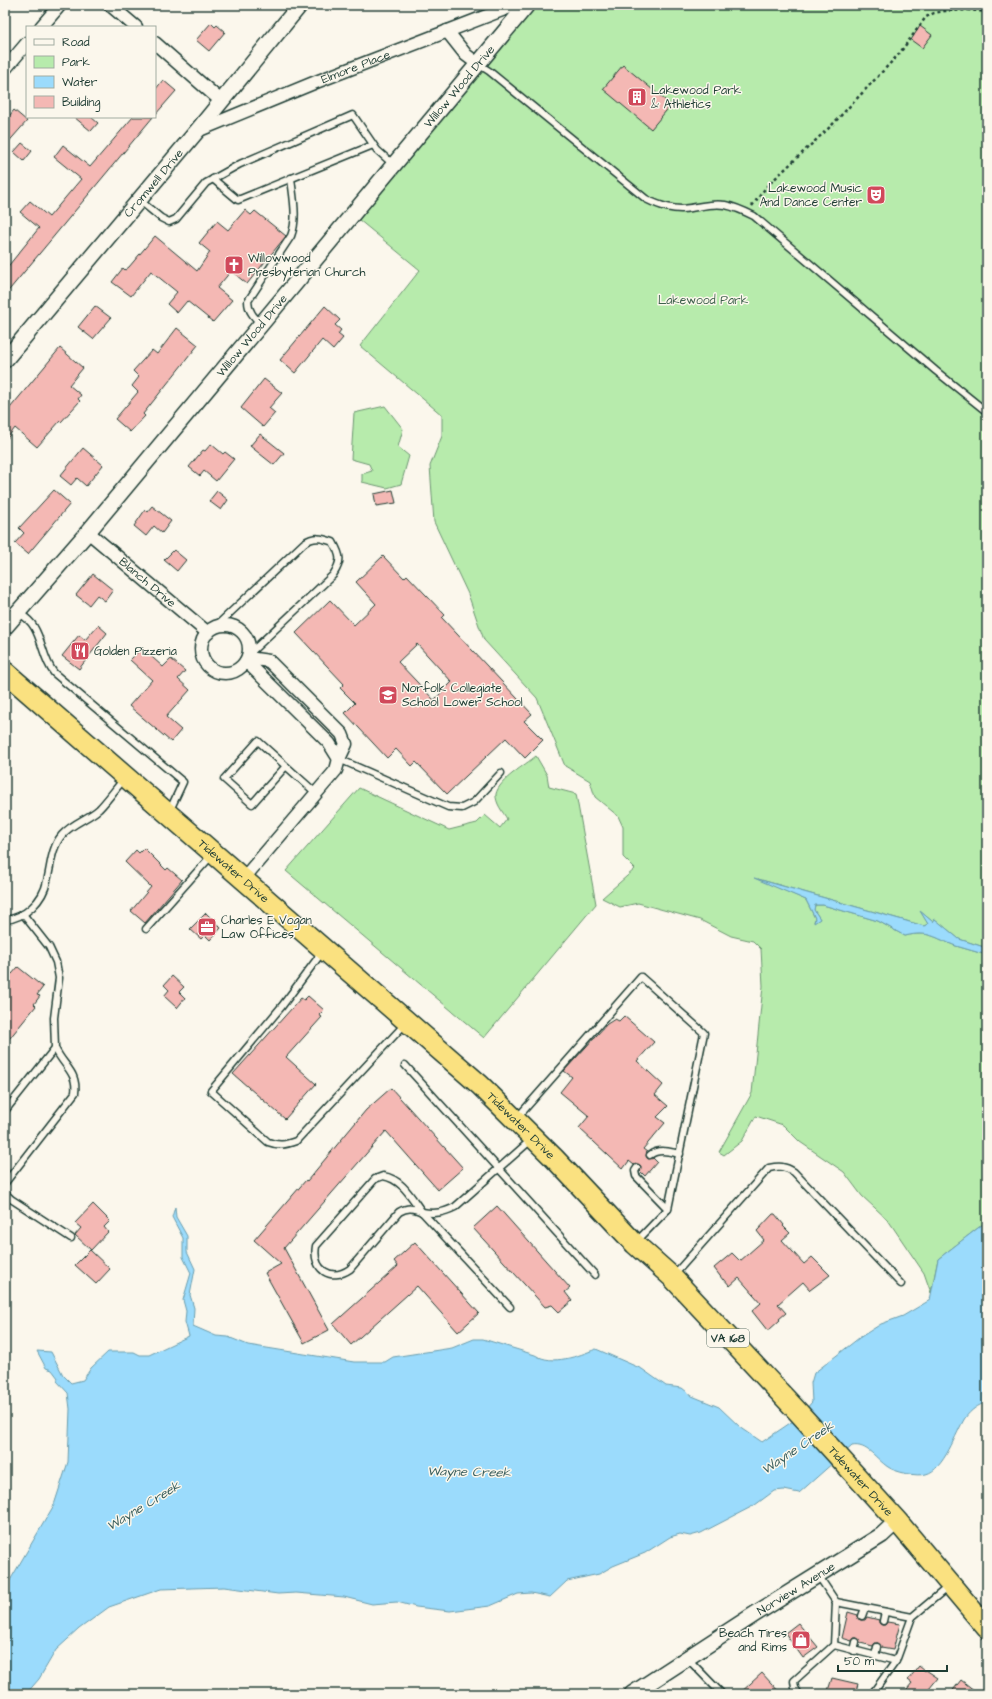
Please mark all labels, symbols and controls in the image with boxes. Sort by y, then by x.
legend [26,26,156,118]
text: Road [62,34,90,51]
street label: Willow Wood Drive [420,41,499,132]
street label: Elmore Place [319,46,393,88]
text: Park [62,54,90,71]
text: Water [62,74,98,91]
place label: Lakewood Park & Athletics [651,82,742,113]
building icon: Lakewood Park & Athletics [626,86,648,108]
text: Building [62,94,100,112]
street label: Cromwell Drive [120,145,188,221]
place label: Lakewood Music And Dance Center [760,180,862,211]
theatre icon: Lakewood Music And Dance Center [865,184,887,206]
place label: Willowwood Presbyterian Church [248,250,366,282]
church icon: Willowwood Presbyterian Church [223,254,245,276]
street label: Willow Wood Drive [213,290,292,381]
park label: Lakewood Park [658,292,749,309]
street label: Blanch Drive [115,554,180,612]
restaurant icon: Golden Pizzeria [69,640,91,662]
place label: Golden Pizzeria [94,643,177,660]
place label: Norfolk Collegiate School Lower School [402,680,523,711]
school or university icon: Norfolk Collegiate School Lower School [377,684,399,706]
street label: Tidewater Drive [194,835,273,907]
place label: Charles E Vogan Law Offices [221,912,312,943]
office icon: Charles E Vogan Law Offices [196,916,218,938]
street label: Tidewater Drive [483,1088,559,1164]
road number: VA 168 [707,1329,749,1347]
water label: Wayne Creek [758,1417,838,1479]
street label: Tidewater Drive [824,1442,897,1521]
water label: Wayne Creek [427,1462,512,1483]
water label: Wayne Creek [103,1476,185,1536]
street label: Norview Avenue [754,1558,839,1620]
place label: Beach Tires and Rims [719,1625,787,1656]
shop icon: Beach Tires and Rims [790,1629,812,1651]
scale bar [838,1647,947,1673]
text: 50 m [844,1653,875,1670]

